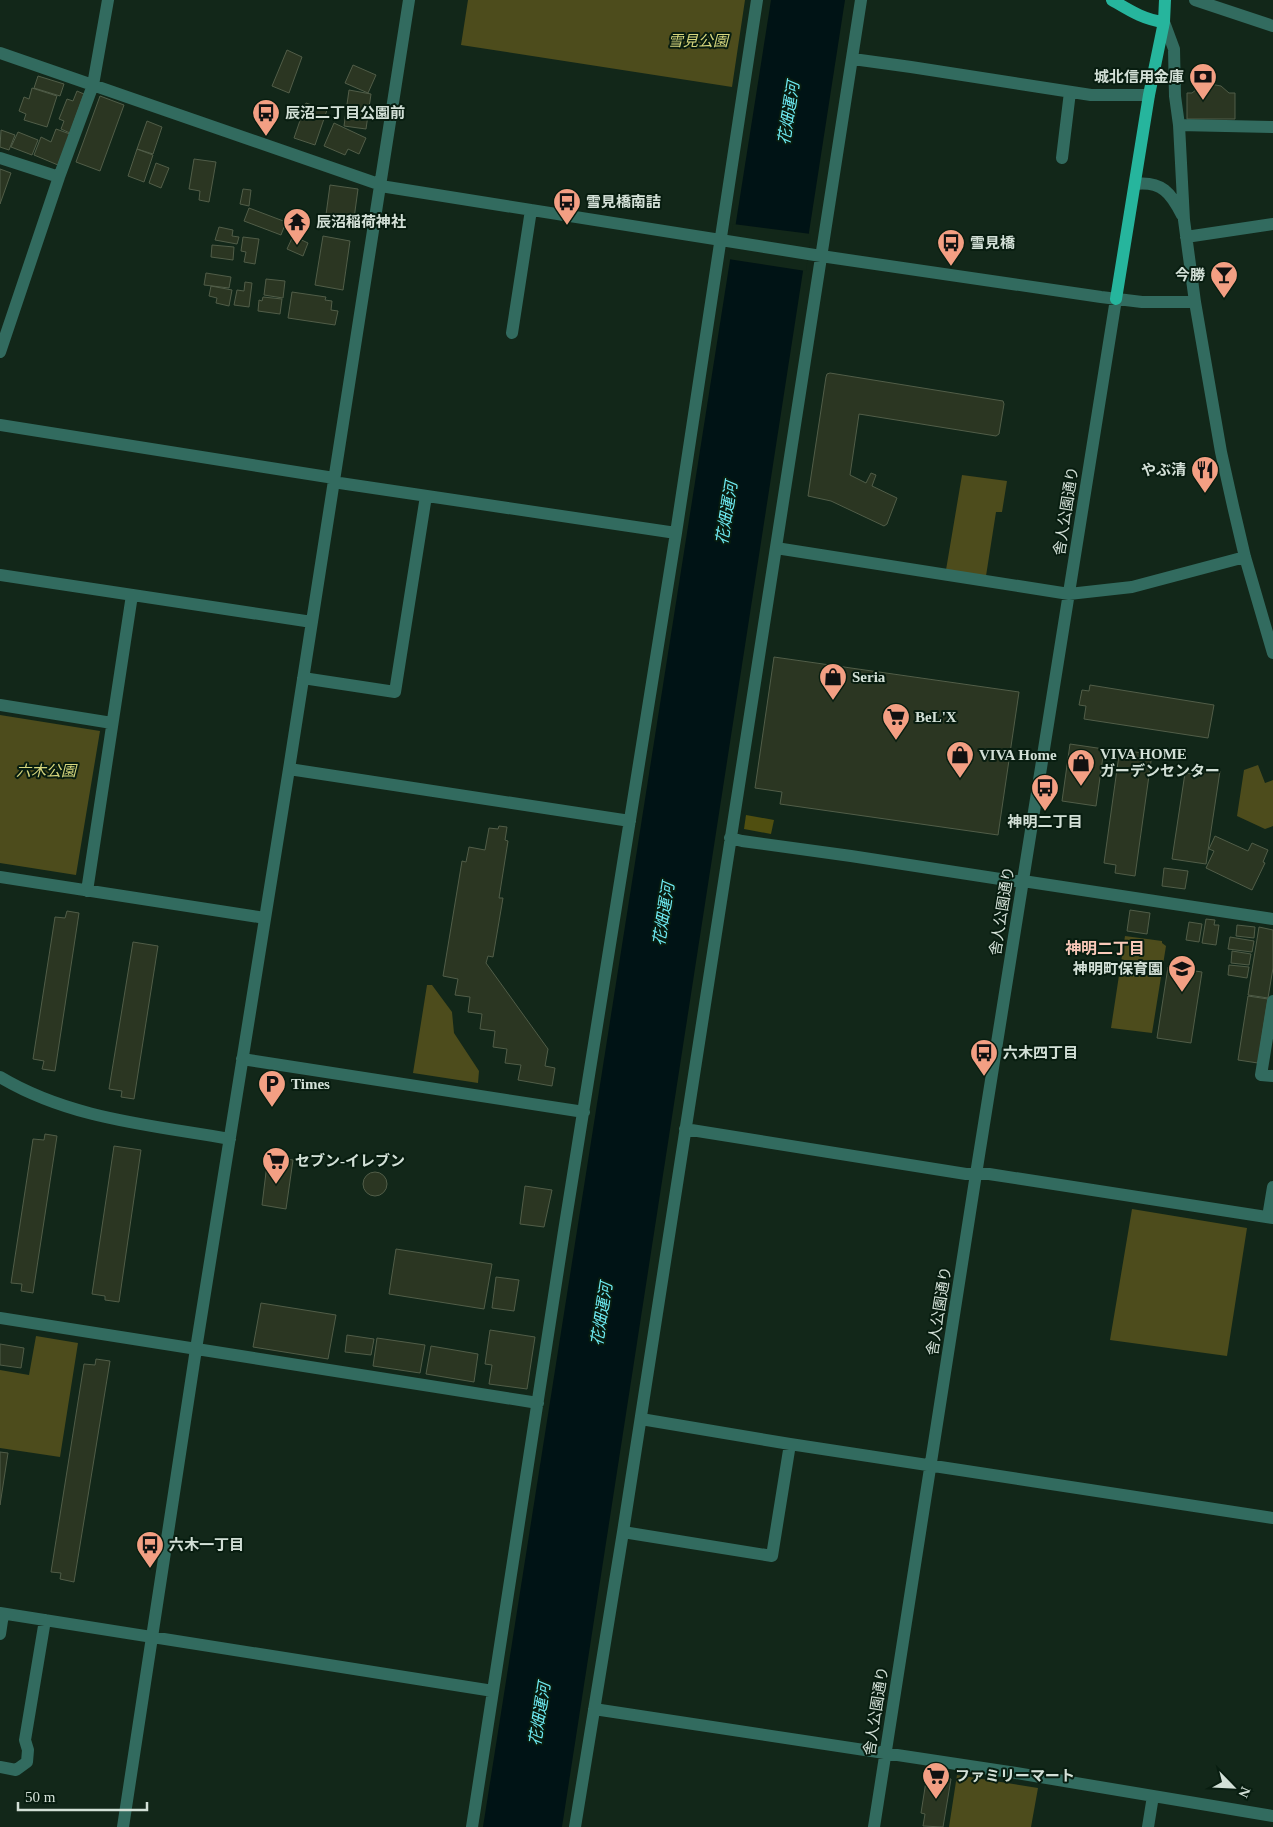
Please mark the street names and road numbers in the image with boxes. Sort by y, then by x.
street label: 舎人公園通り [1051,465,1081,557]
street label: 舎人公園通り [987,865,1017,957]
street label: 舎人公園通り [924,1265,954,1357]
street label: 舎人公園通り [861,1665,891,1757]

